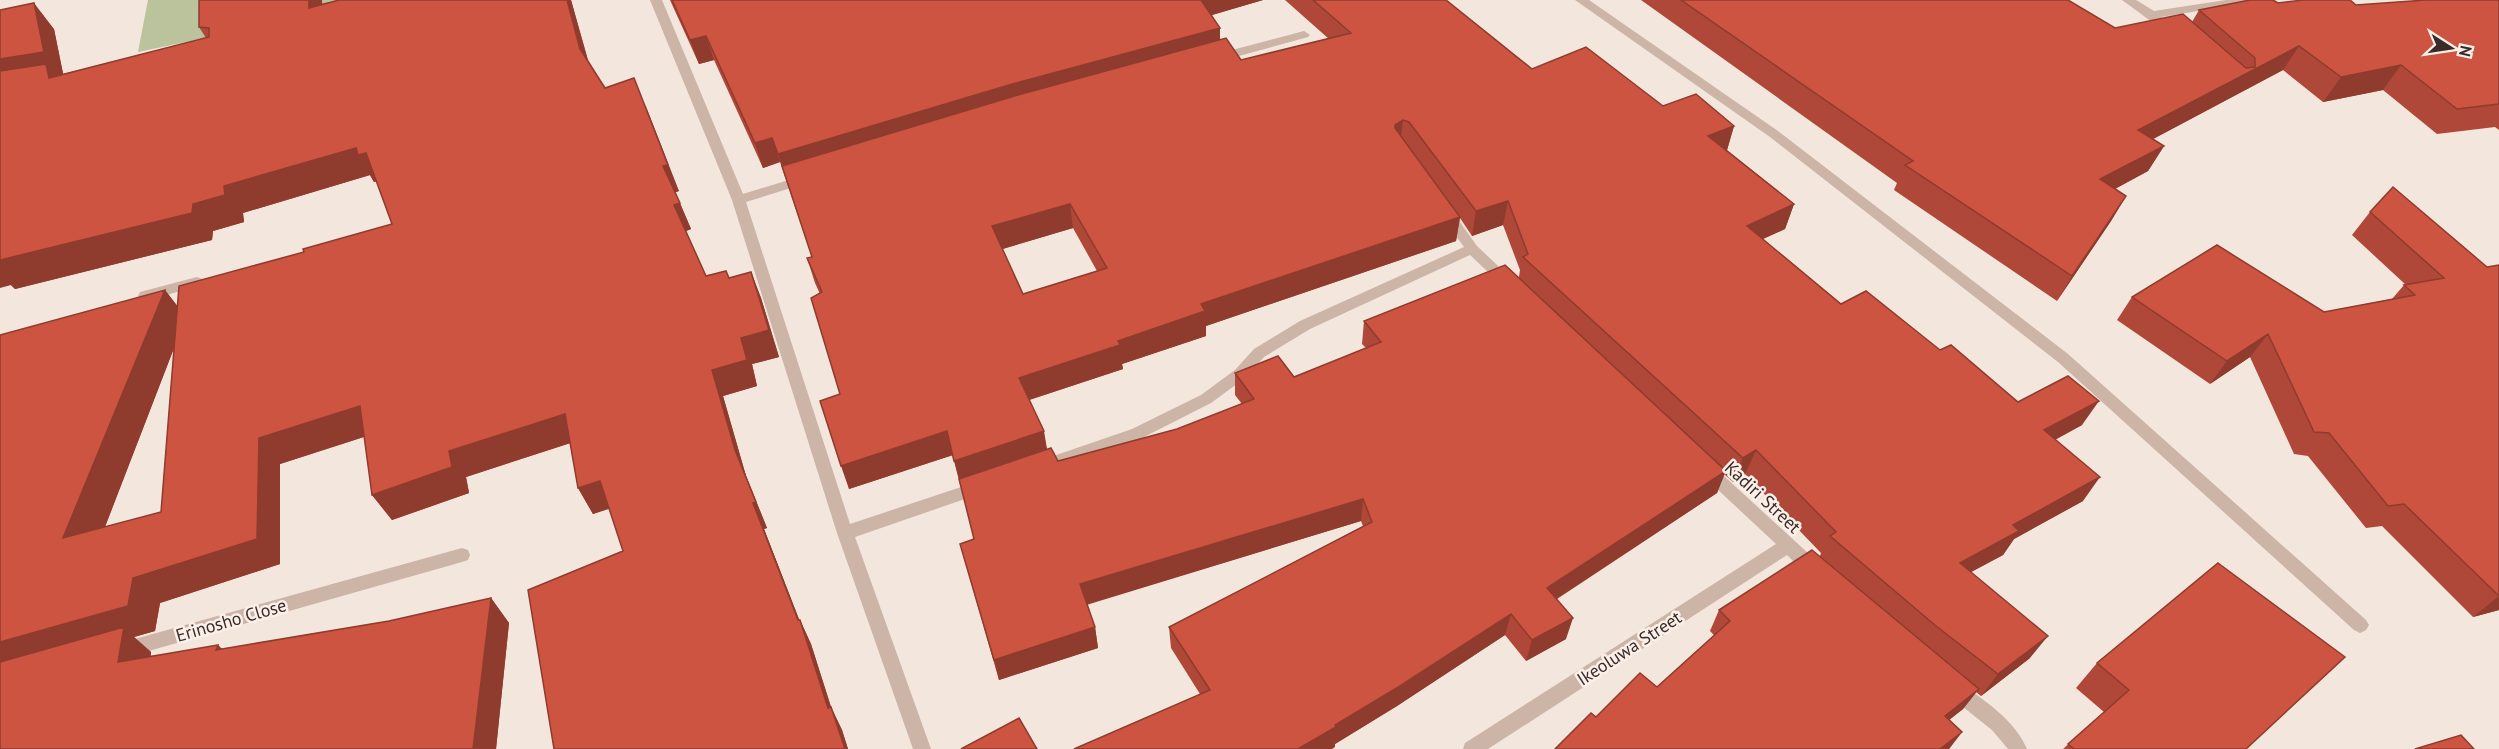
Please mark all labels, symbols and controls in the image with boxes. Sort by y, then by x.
north arrow [2421,18,2481,78]
text: N [2455,44,2477,58]
street label: Kadiri Street [1720,456,1806,538]
street label: Erinosho Close [173,593,289,647]
street label: Ikeoluwa Street [1572,606,1686,690]

